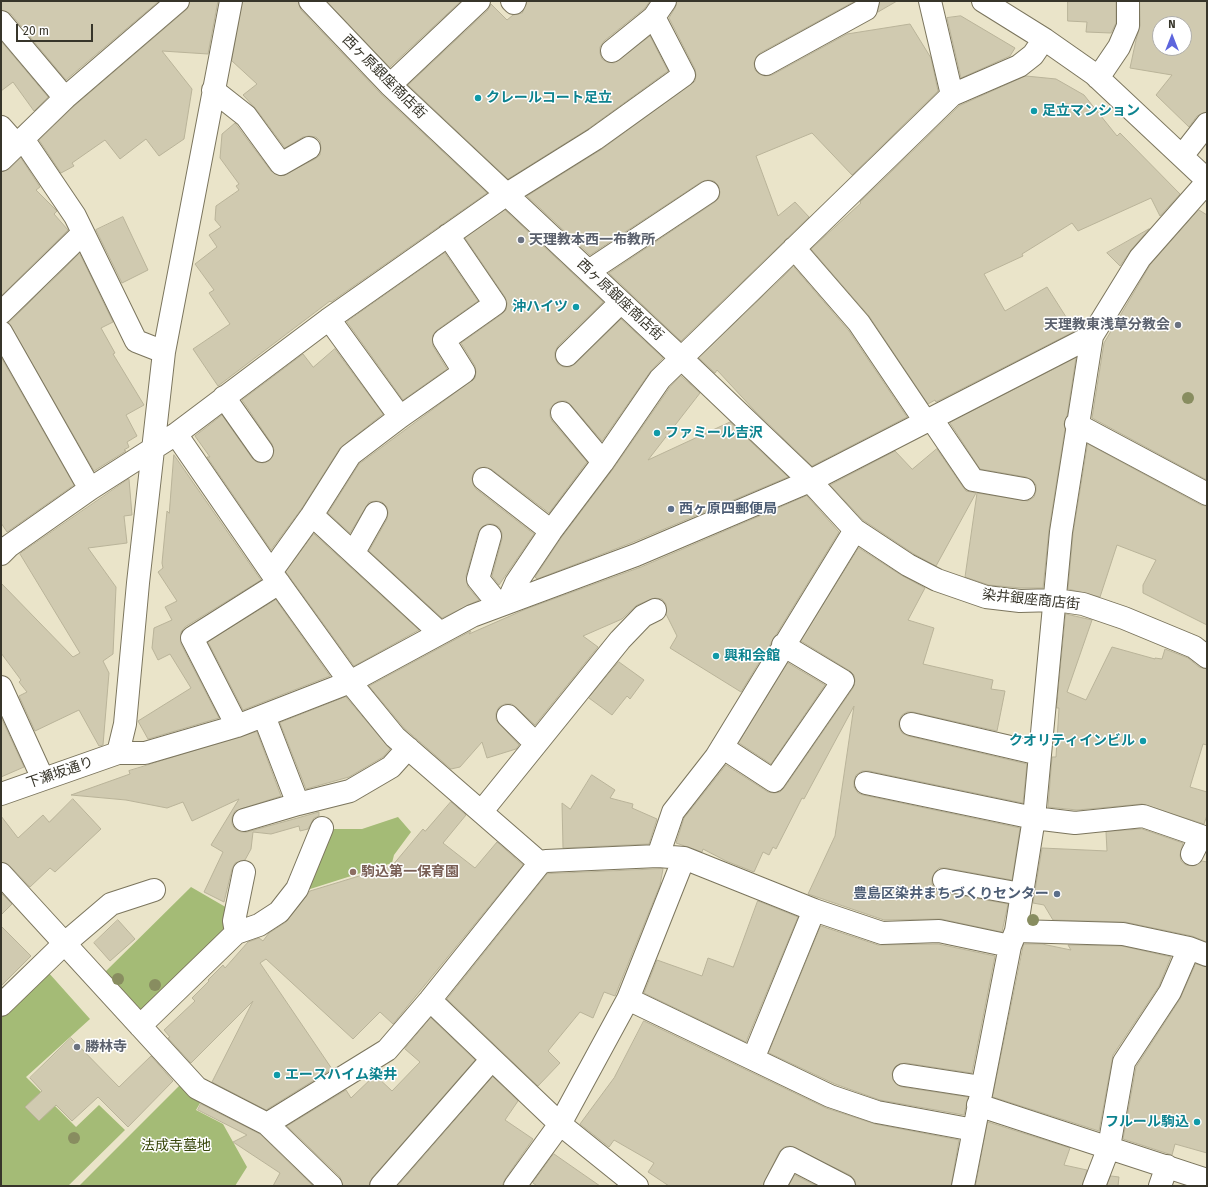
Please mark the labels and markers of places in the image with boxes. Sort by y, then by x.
place label: クレールコート足立 [486,90,612,106]
marker: クレールコート足立 [473,93,483,103]
place label: 足立マンション [1042,103,1140,119]
marker: 足立マンション [1029,106,1039,116]
place label: 天理教本西一布教所 [529,232,655,248]
marker: 天理教本西一布教所 [516,235,526,245]
place label: 沖ハイツ [512,299,568,315]
marker: 沖ハイツ [571,302,581,312]
place label: 天理教東浅草分教会 [1044,317,1170,333]
marker: 天理教東浅草分教会 [1173,320,1183,330]
place label: ファミール吉沢 [665,425,763,441]
marker: ファミール吉沢 [652,428,662,438]
place label: 西ヶ原四郵便局 [679,501,777,517]
marker: 西ヶ原四郵便局 [666,504,676,514]
place label: 興和会館 [724,648,780,664]
marker: 興和会館 [711,651,721,661]
place label: クオリティインビル [1009,733,1135,749]
marker: クオリティインビル [1138,736,1148,746]
place label: 駒込第一保育園 [361,864,459,880]
marker: 駒込第一保育園 [348,867,358,877]
place label: 豊島区染井まちづくりセンター [853,886,1049,902]
marker: 豊島区染井まちづくりセンター [1052,889,1062,899]
place label: 勝林寺 [85,1039,127,1055]
marker: 勝林寺 [72,1042,82,1052]
place label: エースハイム染井 [285,1067,397,1083]
marker: エースハイム染井 [272,1070,282,1080]
place label: フルール駒込 [1105,1114,1189,1130]
marker: フルール駒込 [1192,1117,1202,1127]

